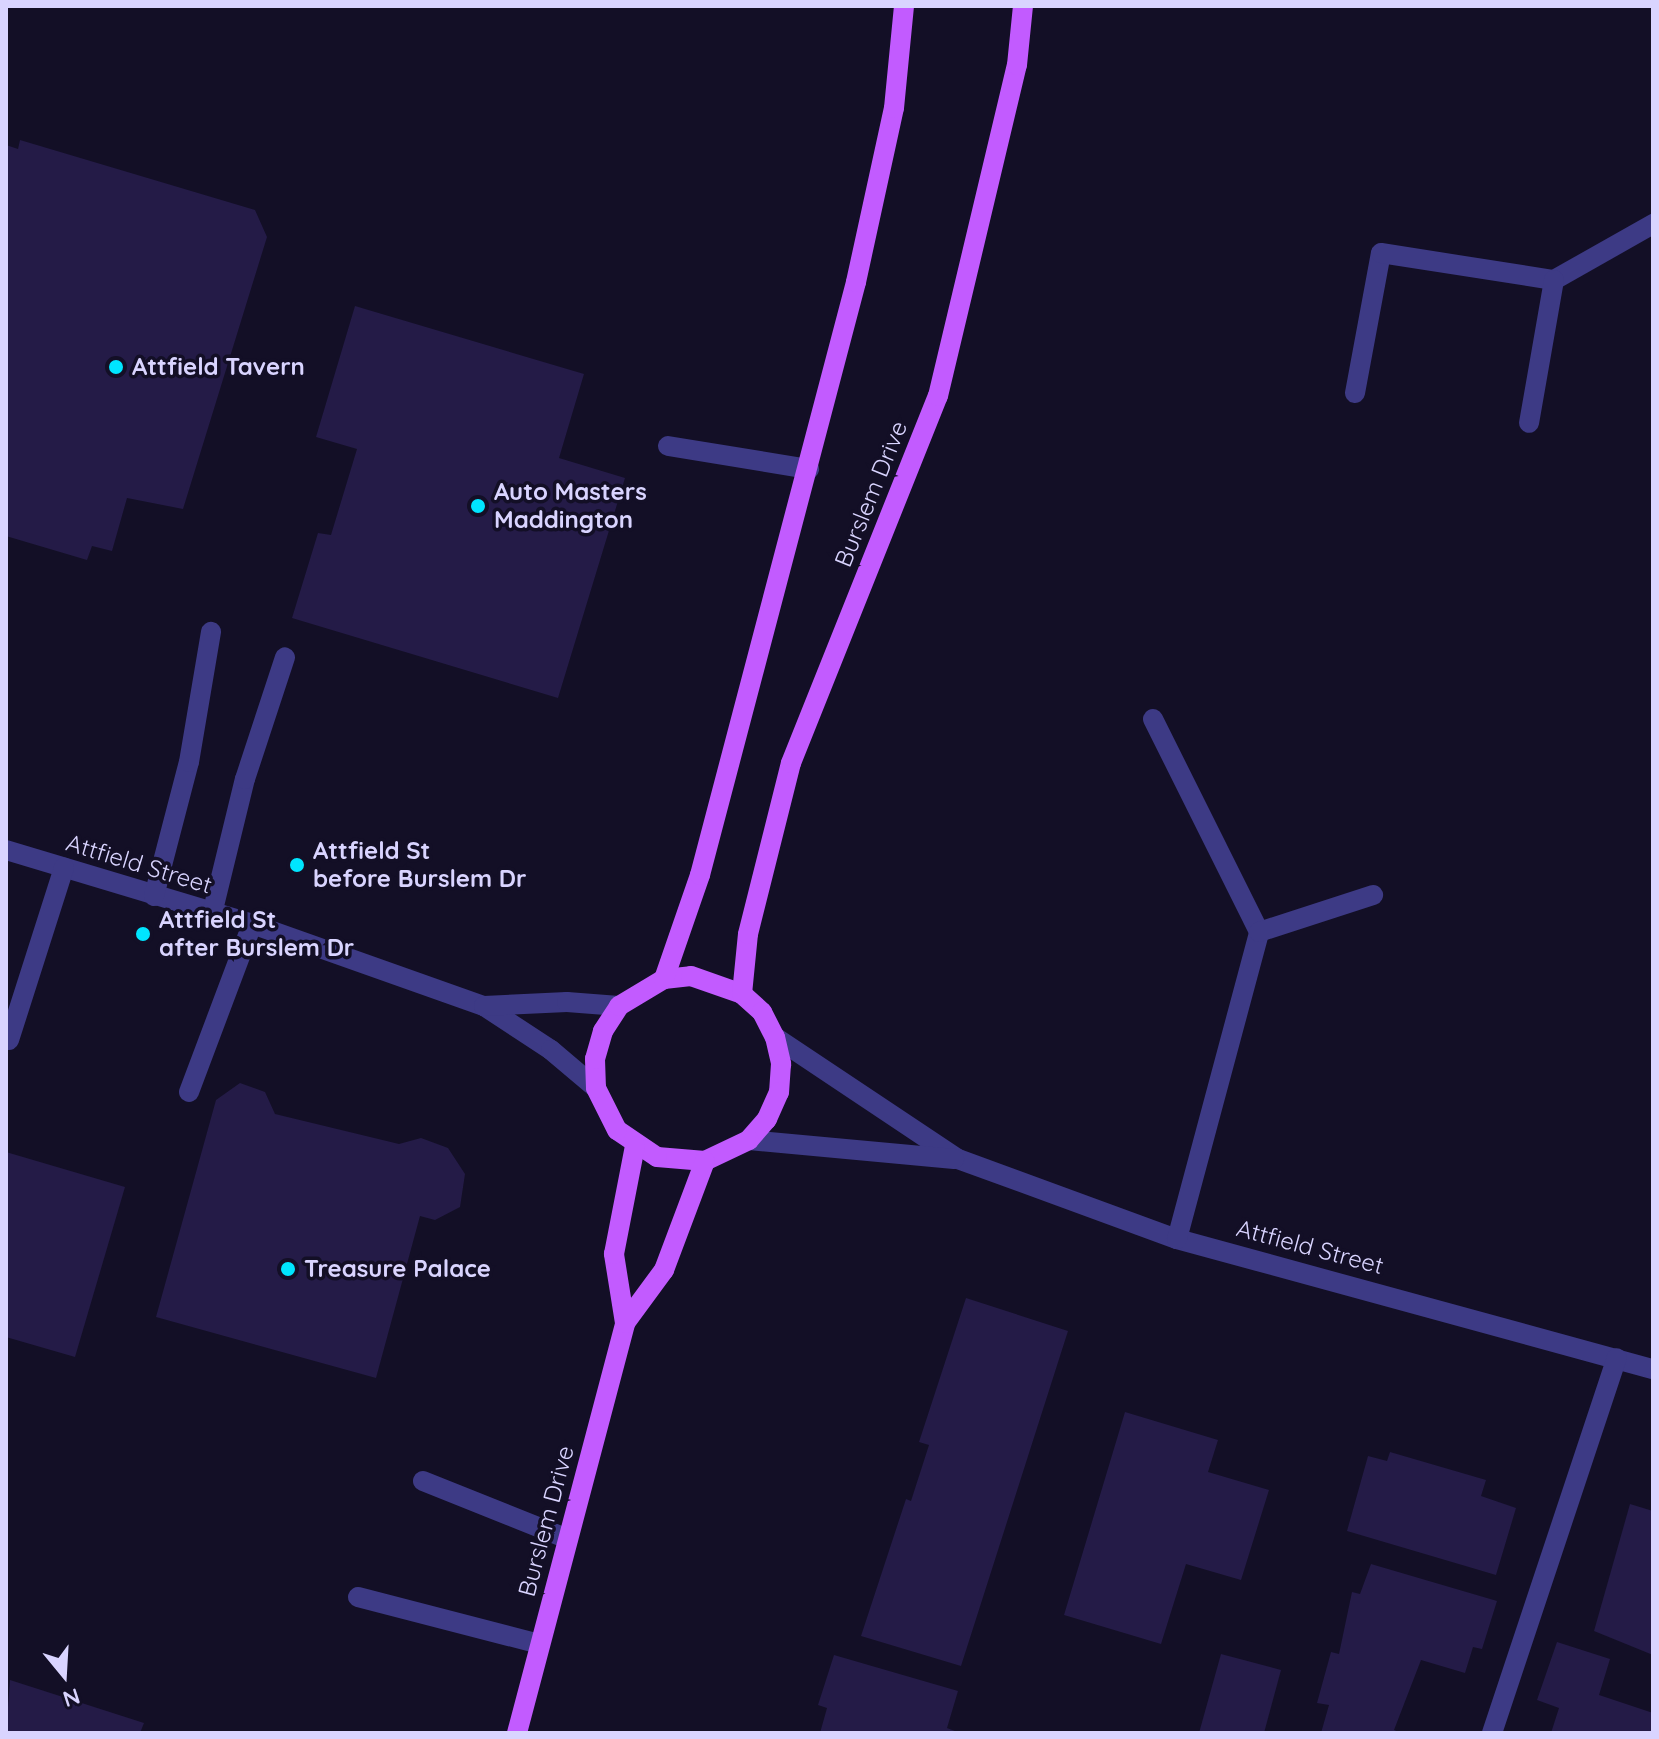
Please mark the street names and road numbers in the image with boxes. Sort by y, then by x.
street label: Burslem Drive [829,417,913,571]
street label: Attfield Street [63,828,215,900]
street label: Attfield Street [1233,1214,1387,1280]
street label: Burslem Drive [512,1442,580,1600]

